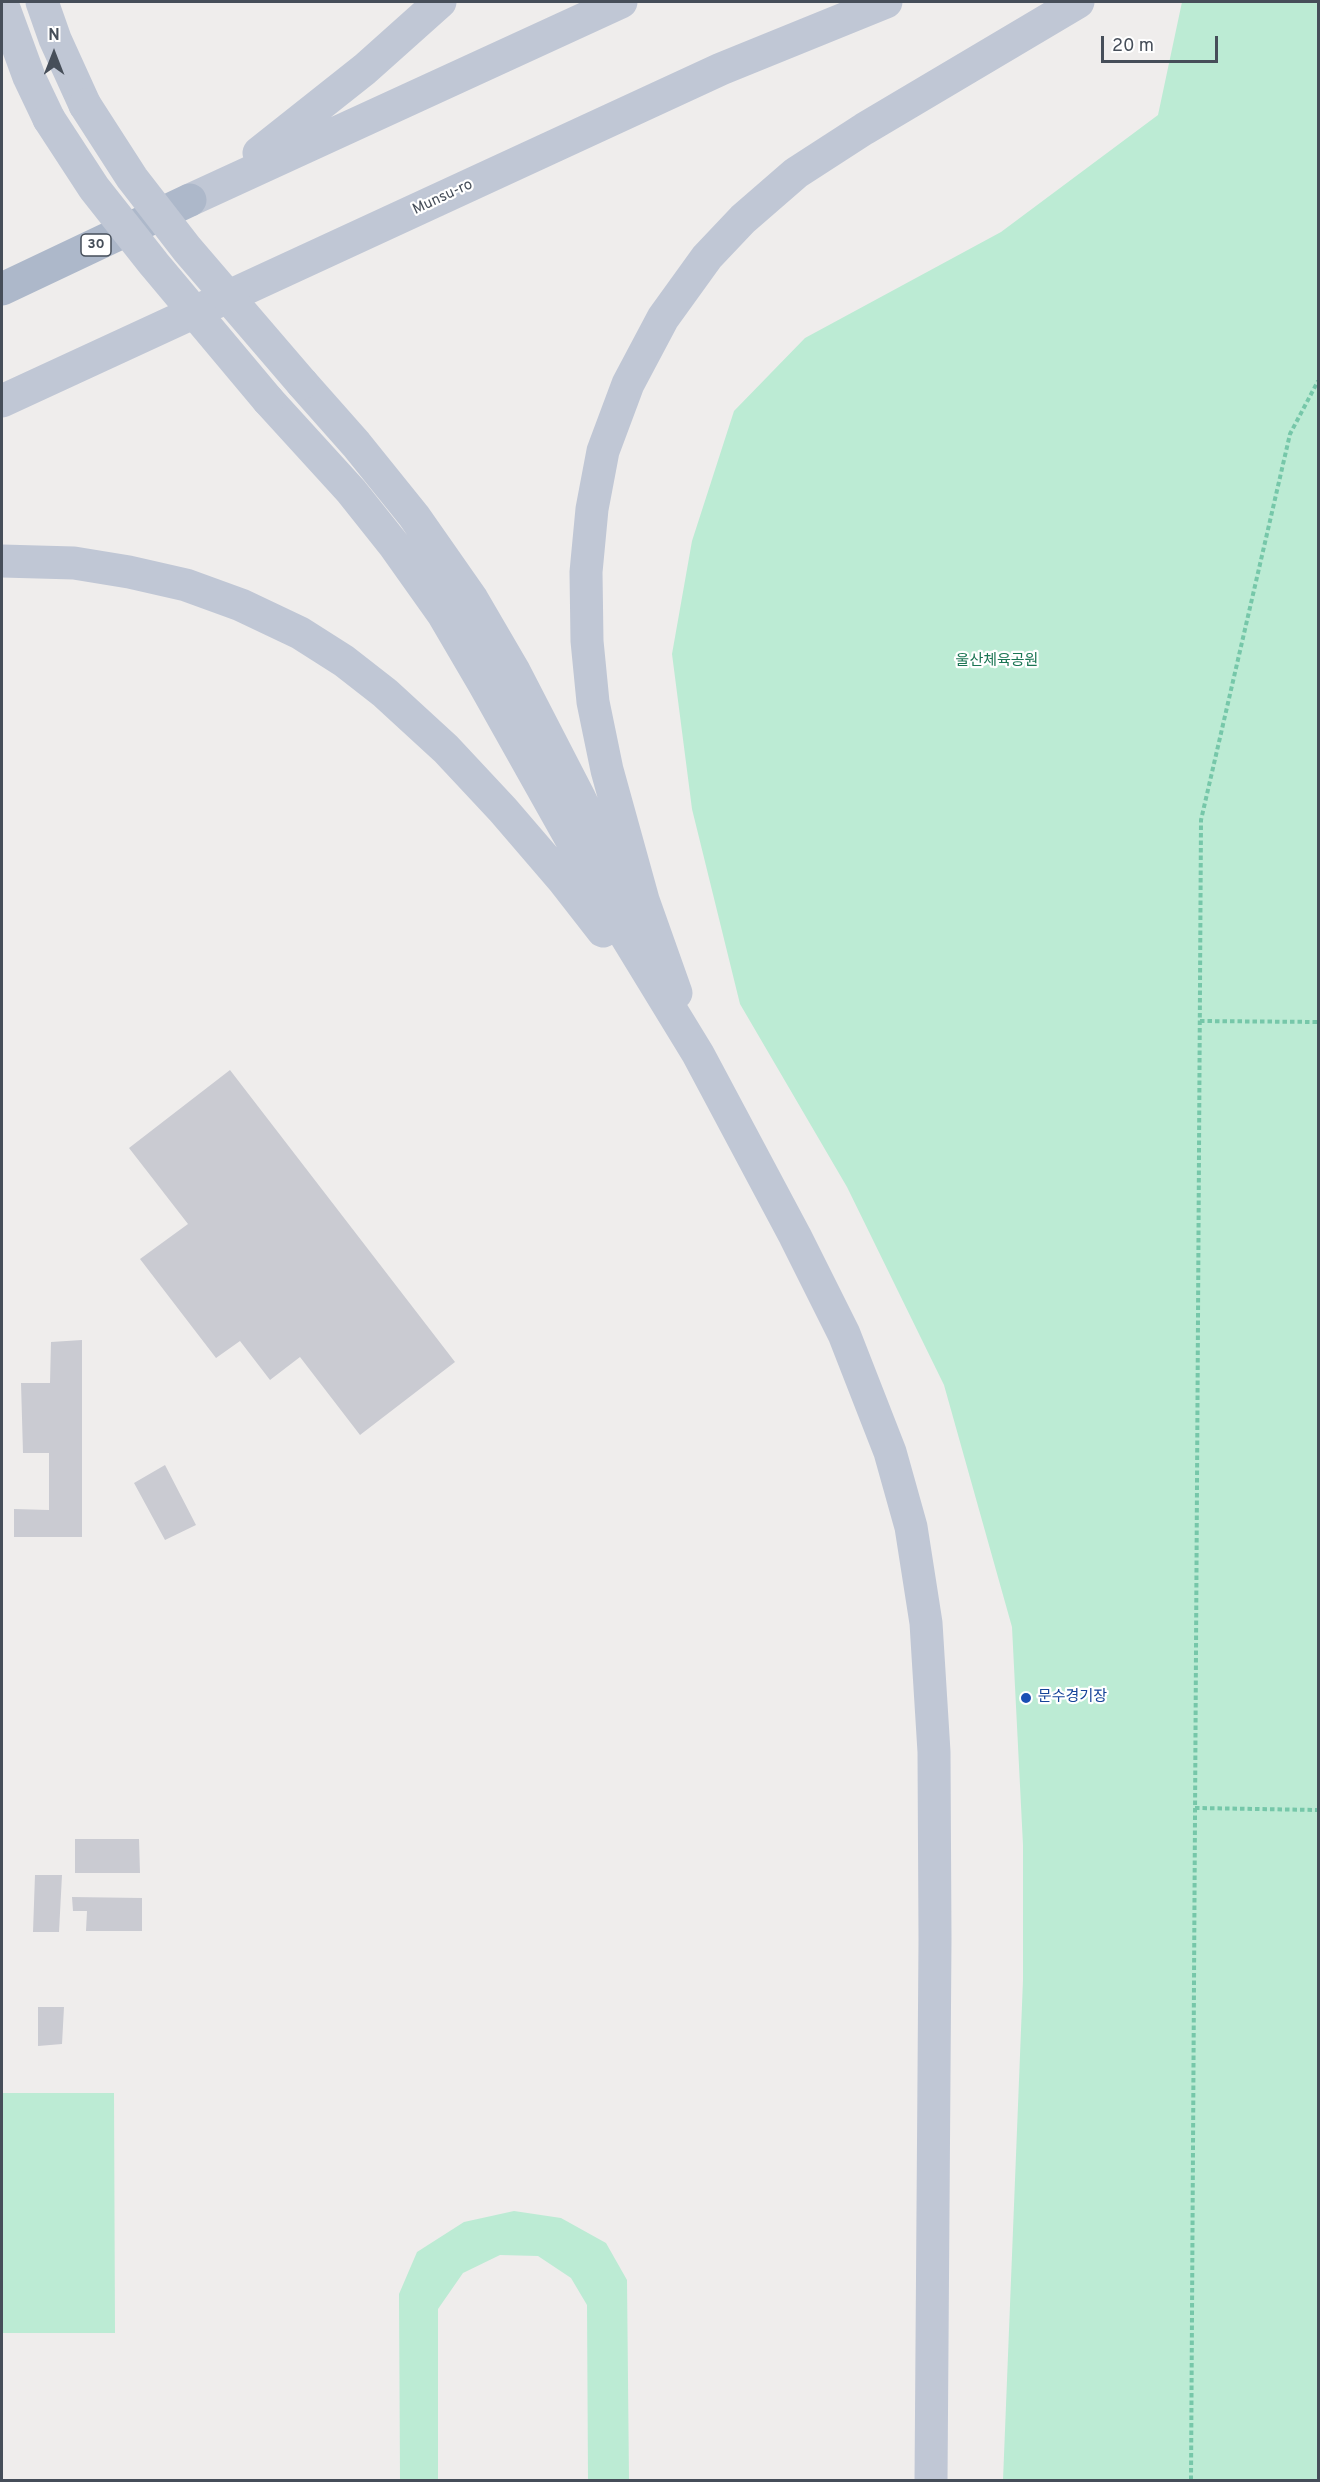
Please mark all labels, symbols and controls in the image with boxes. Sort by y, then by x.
north arrow [24,24,84,84]
scale bar [1104,24,1221,62]
text: N [48,26,60,46]
text: 20 m [1112,35,1154,58]
street label: Munsu-ro [410,176,476,220]
road number: 30 [81,234,111,256]
park label: 울산체육공원 [956,653,1038,671]
place label: 문수경기장 [1038,1689,1107,1707]
marker: 문수경기장 [1019,1691,1033,1705]

